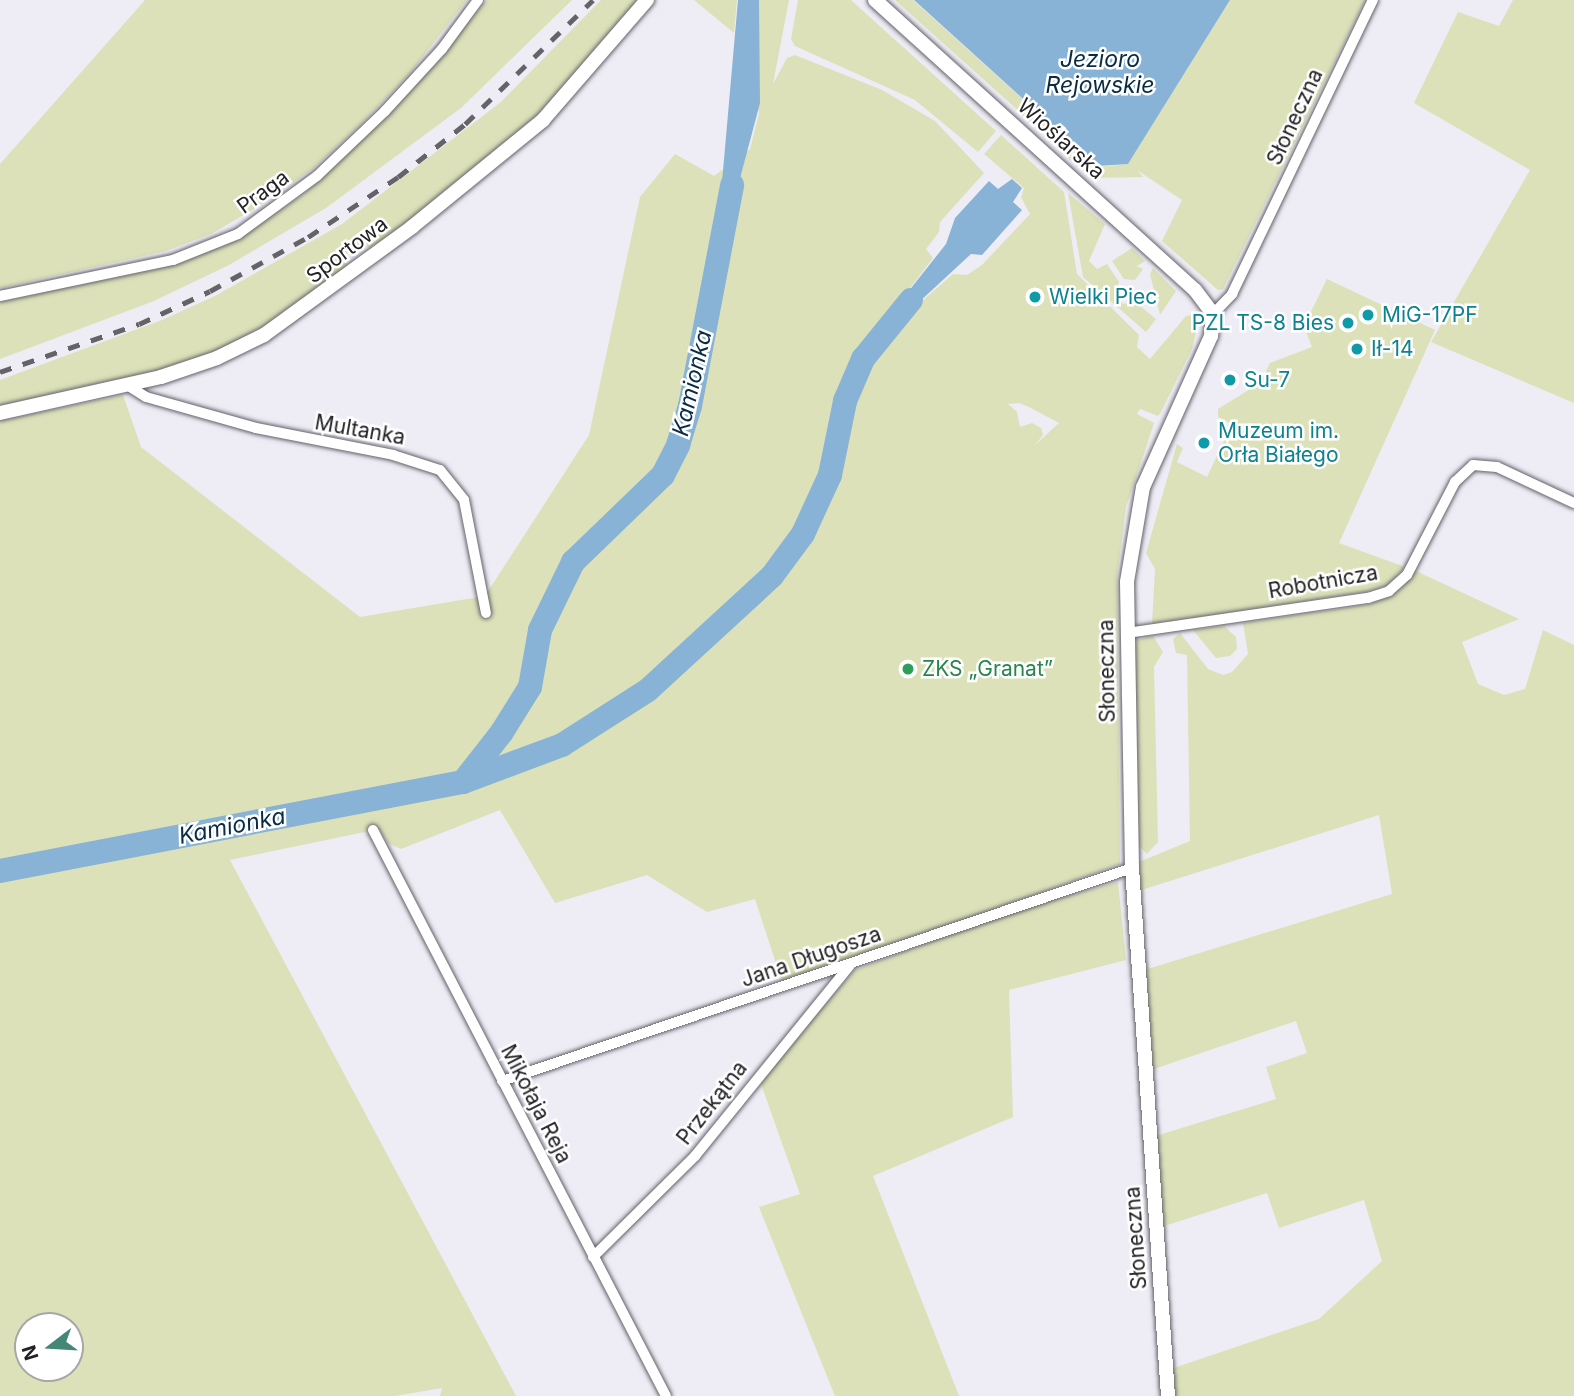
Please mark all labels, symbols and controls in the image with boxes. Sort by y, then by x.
water label: Jezioro Rejowskie [1045,45,1155,99]
street label: Słoneczna [1262,65,1328,169]
street label: Wioślarska [1012,93,1110,185]
street label: Praga [232,165,294,219]
street label: Sportowa [301,211,393,289]
place label: Wielki Piec [1049,284,1157,310]
marker: Wielki Piec [1027,289,1043,305]
place label: MiG-17PF [1382,302,1478,328]
marker: MiG-17PF [1360,307,1376,323]
place label: PZL TS-8 Bies [1192,310,1334,336]
marker: PZL TS-8 Bies [1340,315,1356,331]
water label: Kamionka [666,327,718,439]
place label: Ił-14 [1371,336,1413,362]
marker: Ił-14 [1349,341,1365,357]
place label: Su-7 [1244,367,1290,393]
marker: Su-7 [1222,372,1238,388]
street label: Multanka [313,410,407,450]
place label: Muzeum im. Orła Białego [1218,418,1339,468]
marker: Muzeum im. Orła Białego [1196,435,1212,451]
street label: Robotnicza [1266,560,1380,604]
street label: Słoneczna [1094,619,1120,723]
place label: ZKS „Granat” [922,656,1053,682]
marker: ZKS „Granat” [900,661,916,677]
water label: Kamionka [176,802,288,850]
street label: Jana Długosza [738,921,884,993]
street label: Mikołaja Reja [495,1041,577,1167]
street label: Przekątna [672,1056,752,1150]
street label: Słoneczna [1120,1186,1152,1290]
north arrow [14,1312,84,1382]
text: N [17,1342,43,1363]

